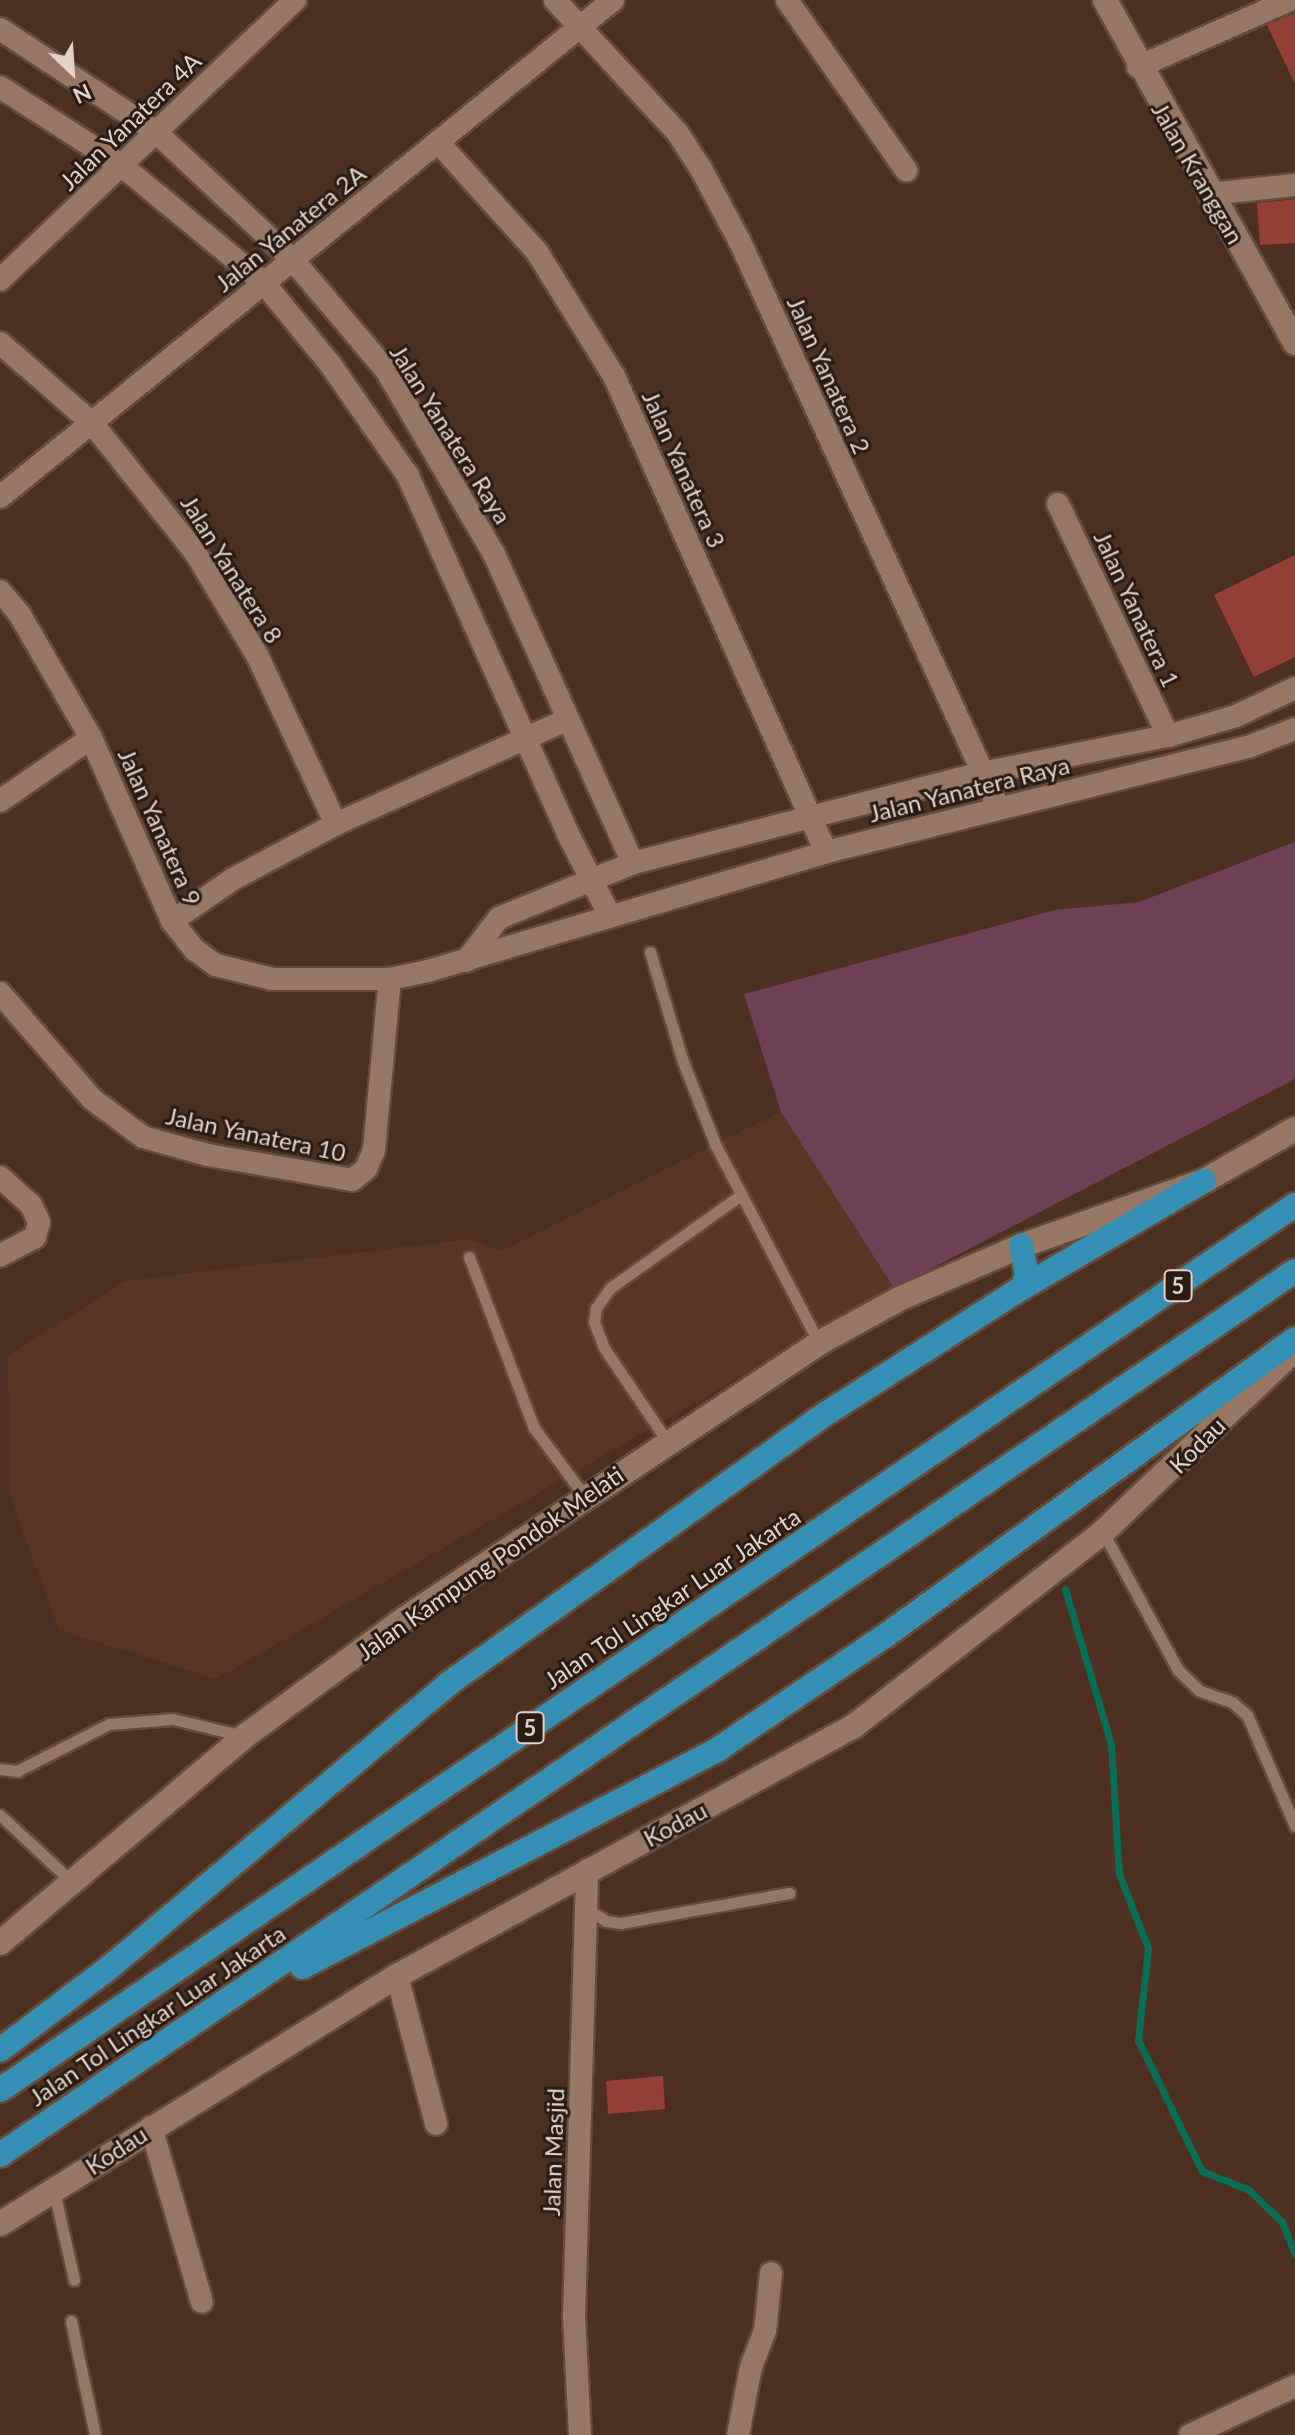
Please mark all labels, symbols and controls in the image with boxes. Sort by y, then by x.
north arrow [32,32,112,112]
street label: Jalan Yanatera 4A [53,46,207,196]
text: N [69,78,96,110]
street label: Jalan Kranggan [1146,97,1250,249]
street label: Jalan Yanatera 2A [209,158,371,298]
street label: Jalan Yanatera 2 [781,292,877,458]
street label: Jalan Yanatera Raya [384,339,518,529]
street label: Jalan Yanatera 3 [636,386,732,552]
street label: Jalan Yanatera 8 [175,489,289,649]
street label: Jalan Yanatera 1 [1088,526,1186,692]
street label: Jalan Yanatera 9 [112,744,208,910]
street label: Jalan Yanatera Raya [865,750,1073,828]
street label: Jalan Yanatera 10 [163,1101,349,1167]
road number: 5 [1162,1268,1194,1304]
street label: Kodau [1163,1411,1231,1479]
street label: Jalan Kampung Pondok Melati [351,1460,629,1666]
street label: Jalan Tol Lingkar Luar Jakarta [537,1501,807,1695]
road number: 5 [514,1710,546,1746]
street label: Kodau [639,1795,711,1853]
street label: Jalan Tol Lingkar Luar Jakarta [22,1918,292,2112]
street label: Jalan Masjid [536,2088,570,2216]
street label: Kodau [80,2120,152,2180]

